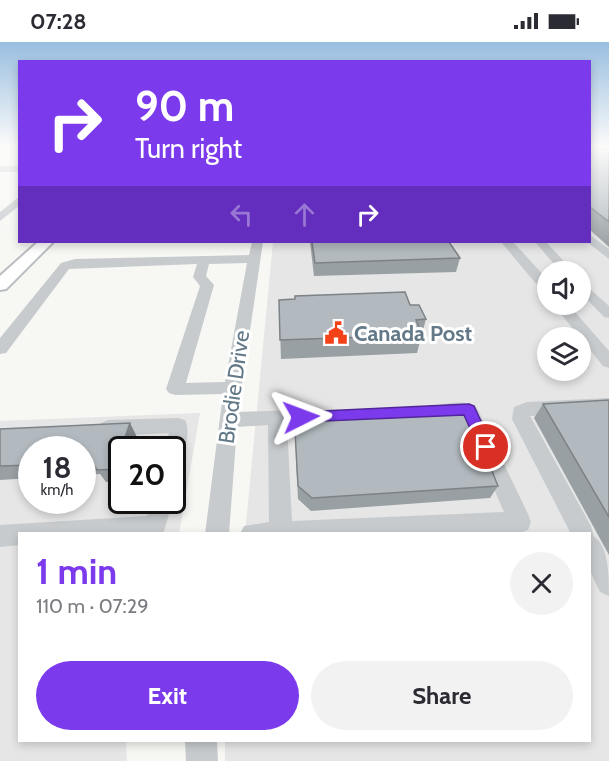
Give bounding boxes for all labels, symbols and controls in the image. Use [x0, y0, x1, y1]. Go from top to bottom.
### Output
text: 07:28 [30, 8, 87, 35]
text: 90 m [135, 80, 234, 132]
icon: right [36, 84, 114, 162]
text: Turn right [135, 132, 242, 165]
icon: left [225, 198, 258, 231]
icon: ahead [288, 198, 321, 231]
icon: right [351, 198, 384, 231]
map controls [537, 261, 591, 381]
button: sound [537, 261, 591, 315]
public building icon: Canada Post [323, 320, 349, 346]
place label: Canada Post [354, 320, 473, 347]
button: layers [537, 327, 591, 381]
street label: Brodie Drive [213, 329, 255, 445]
position arrow [269, 385, 333, 449]
pin [460, 421, 511, 472]
icon: arrive [469, 430, 502, 463]
speed limit sign: 20 [108, 436, 186, 514]
text: 18 [42, 449, 72, 486]
text: km/h [41, 481, 73, 499]
text: 1 min [36, 549, 117, 593]
button: close [510, 552, 573, 615]
text: 110 m · 07:29 [36, 594, 149, 618]
button: Exit [36, 661, 299, 730]
button: Share [311, 661, 573, 730]

